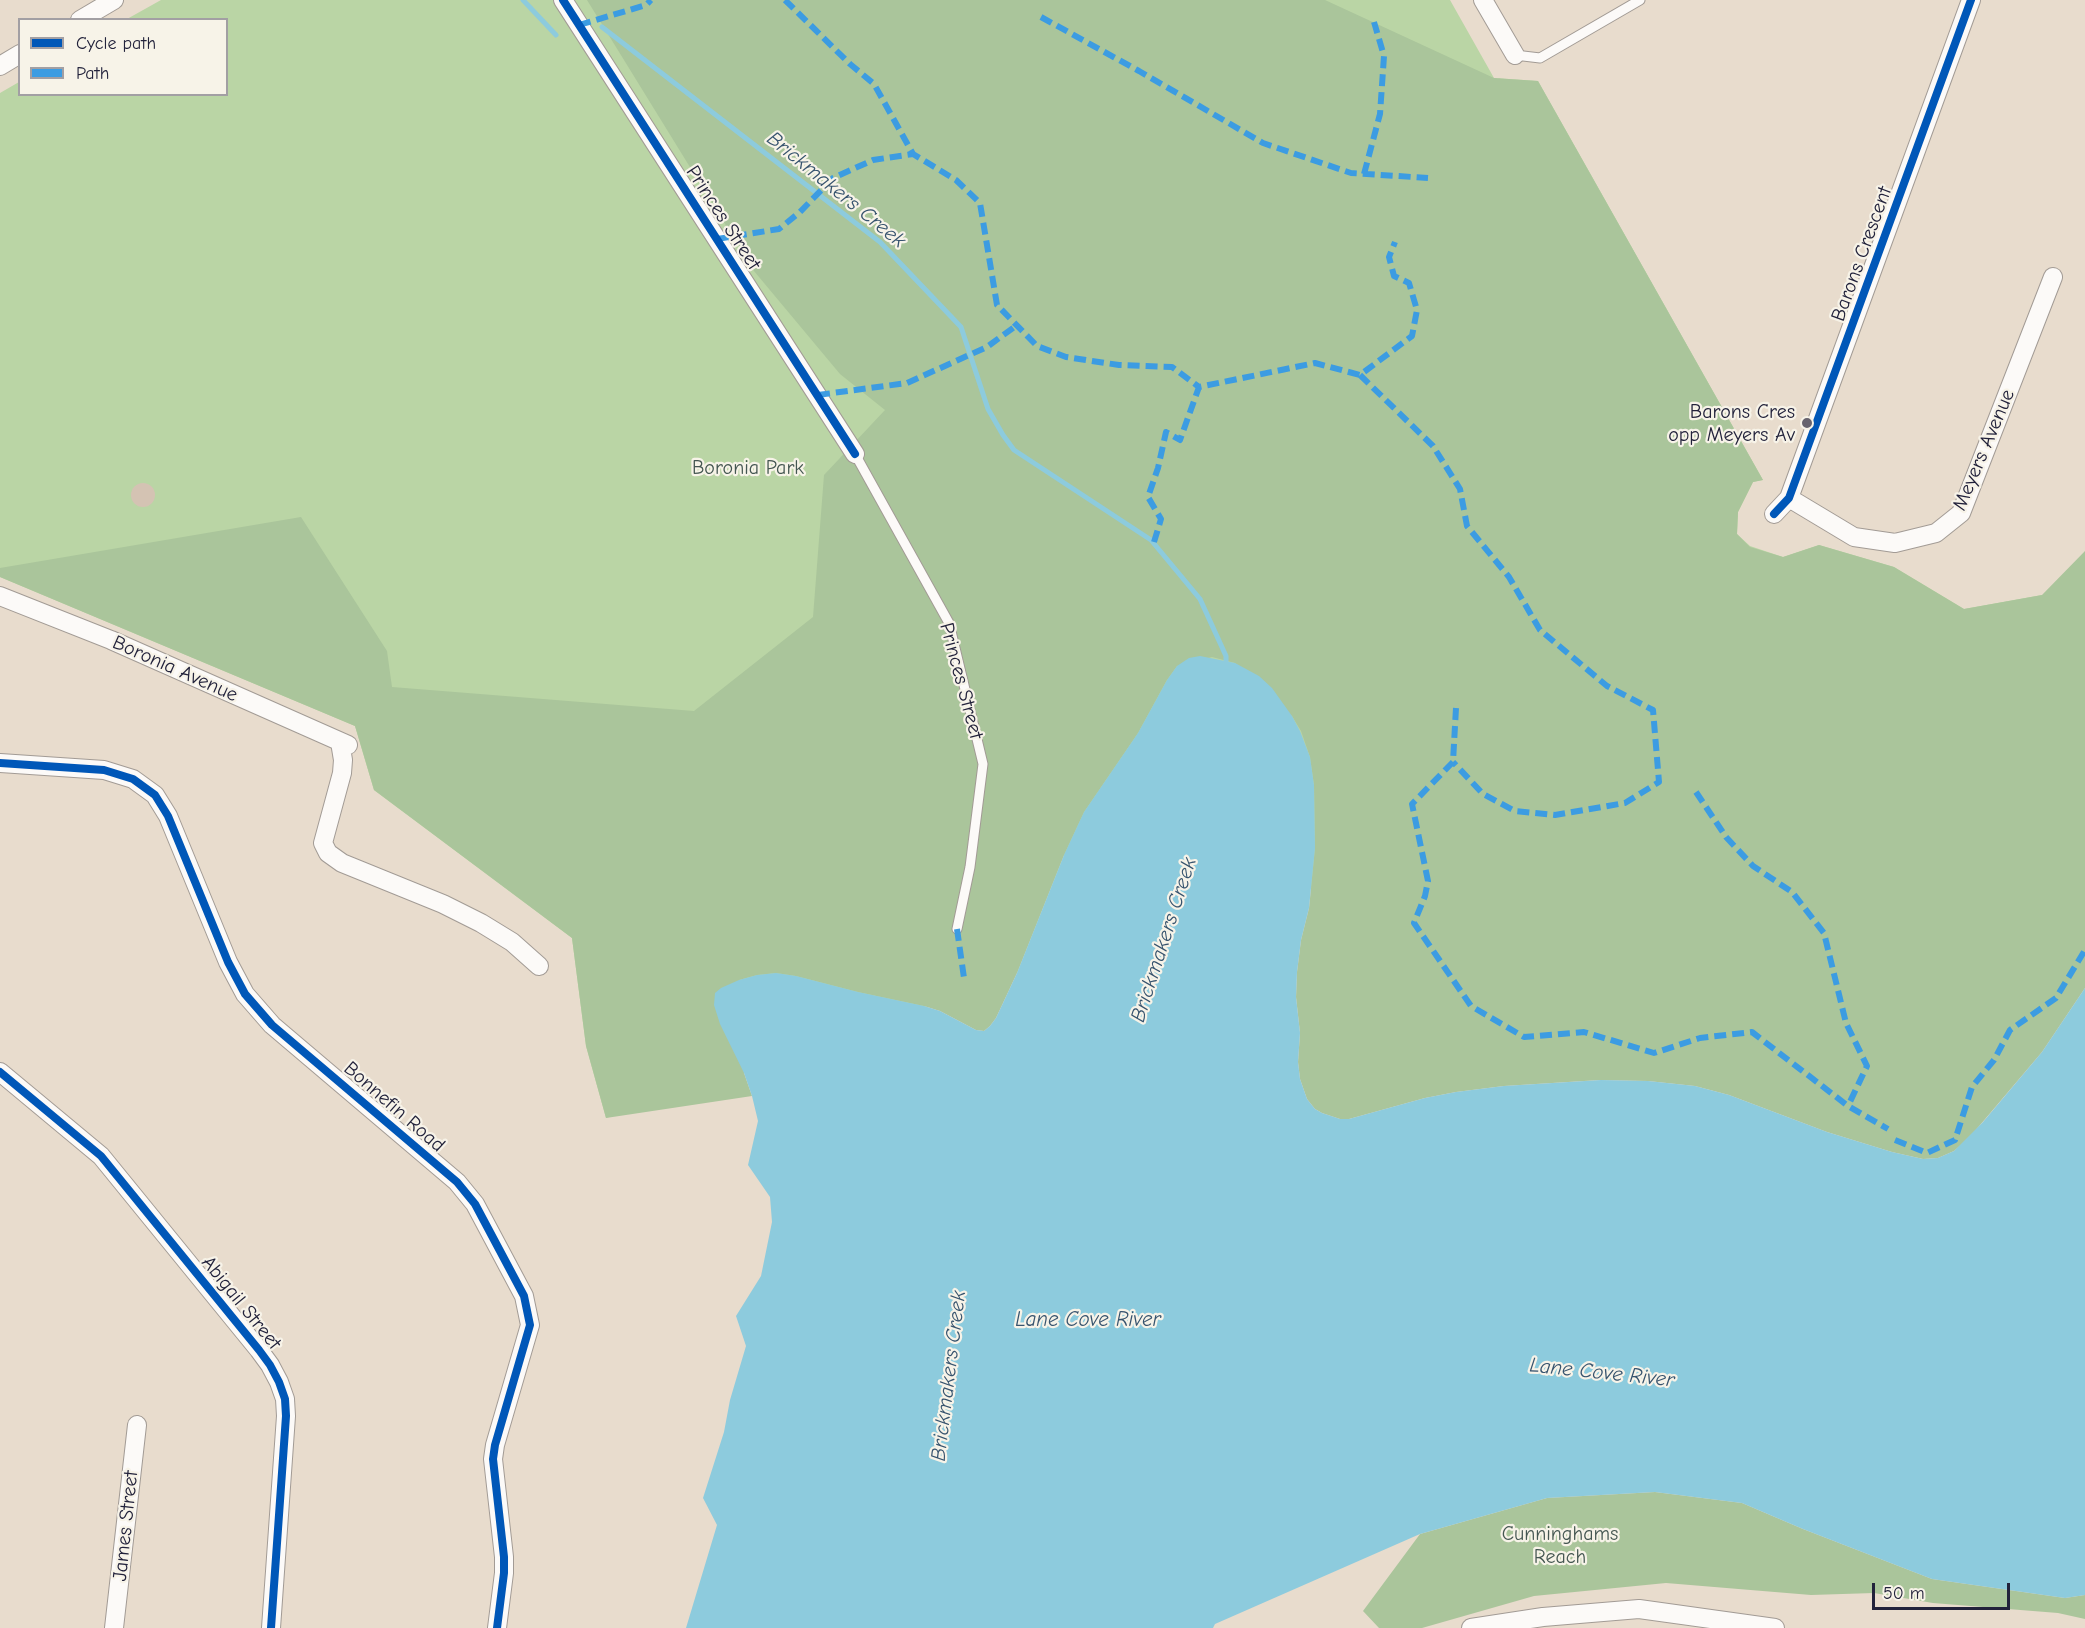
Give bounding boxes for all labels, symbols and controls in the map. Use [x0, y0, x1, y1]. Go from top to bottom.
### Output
legend [18, 18, 228, 96]
text: Cycle path [76, 33, 156, 54]
text: Path [76, 63, 109, 84]
water label: Brickmakers Creek [761, 126, 911, 254]
street label: Princes Street [680, 161, 766, 275]
street label: Barons Crescent [1827, 183, 1897, 325]
street label: Meyers Avenue [1948, 386, 2020, 514]
place label: Barons Cres opp Meyers Av [1668, 400, 1795, 447]
marker: Barons Cres opp Meyers Av [1800, 416, 1814, 430]
park label: Boronia Park [692, 456, 804, 480]
street label: Princes Street [934, 620, 988, 742]
street label: Boronia Avenue [109, 631, 241, 707]
water label: Brickmakers Creek [1126, 855, 1202, 1025]
street label: Bonnefin Road [339, 1057, 449, 1157]
street label: Abigail Street [196, 1251, 286, 1355]
water label: Brickmakers Creek [926, 1289, 972, 1463]
water label: Lane Cove River [1015, 1307, 1161, 1333]
water label: Lane Cove River [1528, 1353, 1676, 1393]
street label: James Street [108, 1470, 144, 1582]
park label: Cunninghams Reach [1502, 1522, 1618, 1569]
scale bar [1875, 1571, 2013, 1609]
text: 50 m [1883, 1583, 1925, 1604]

